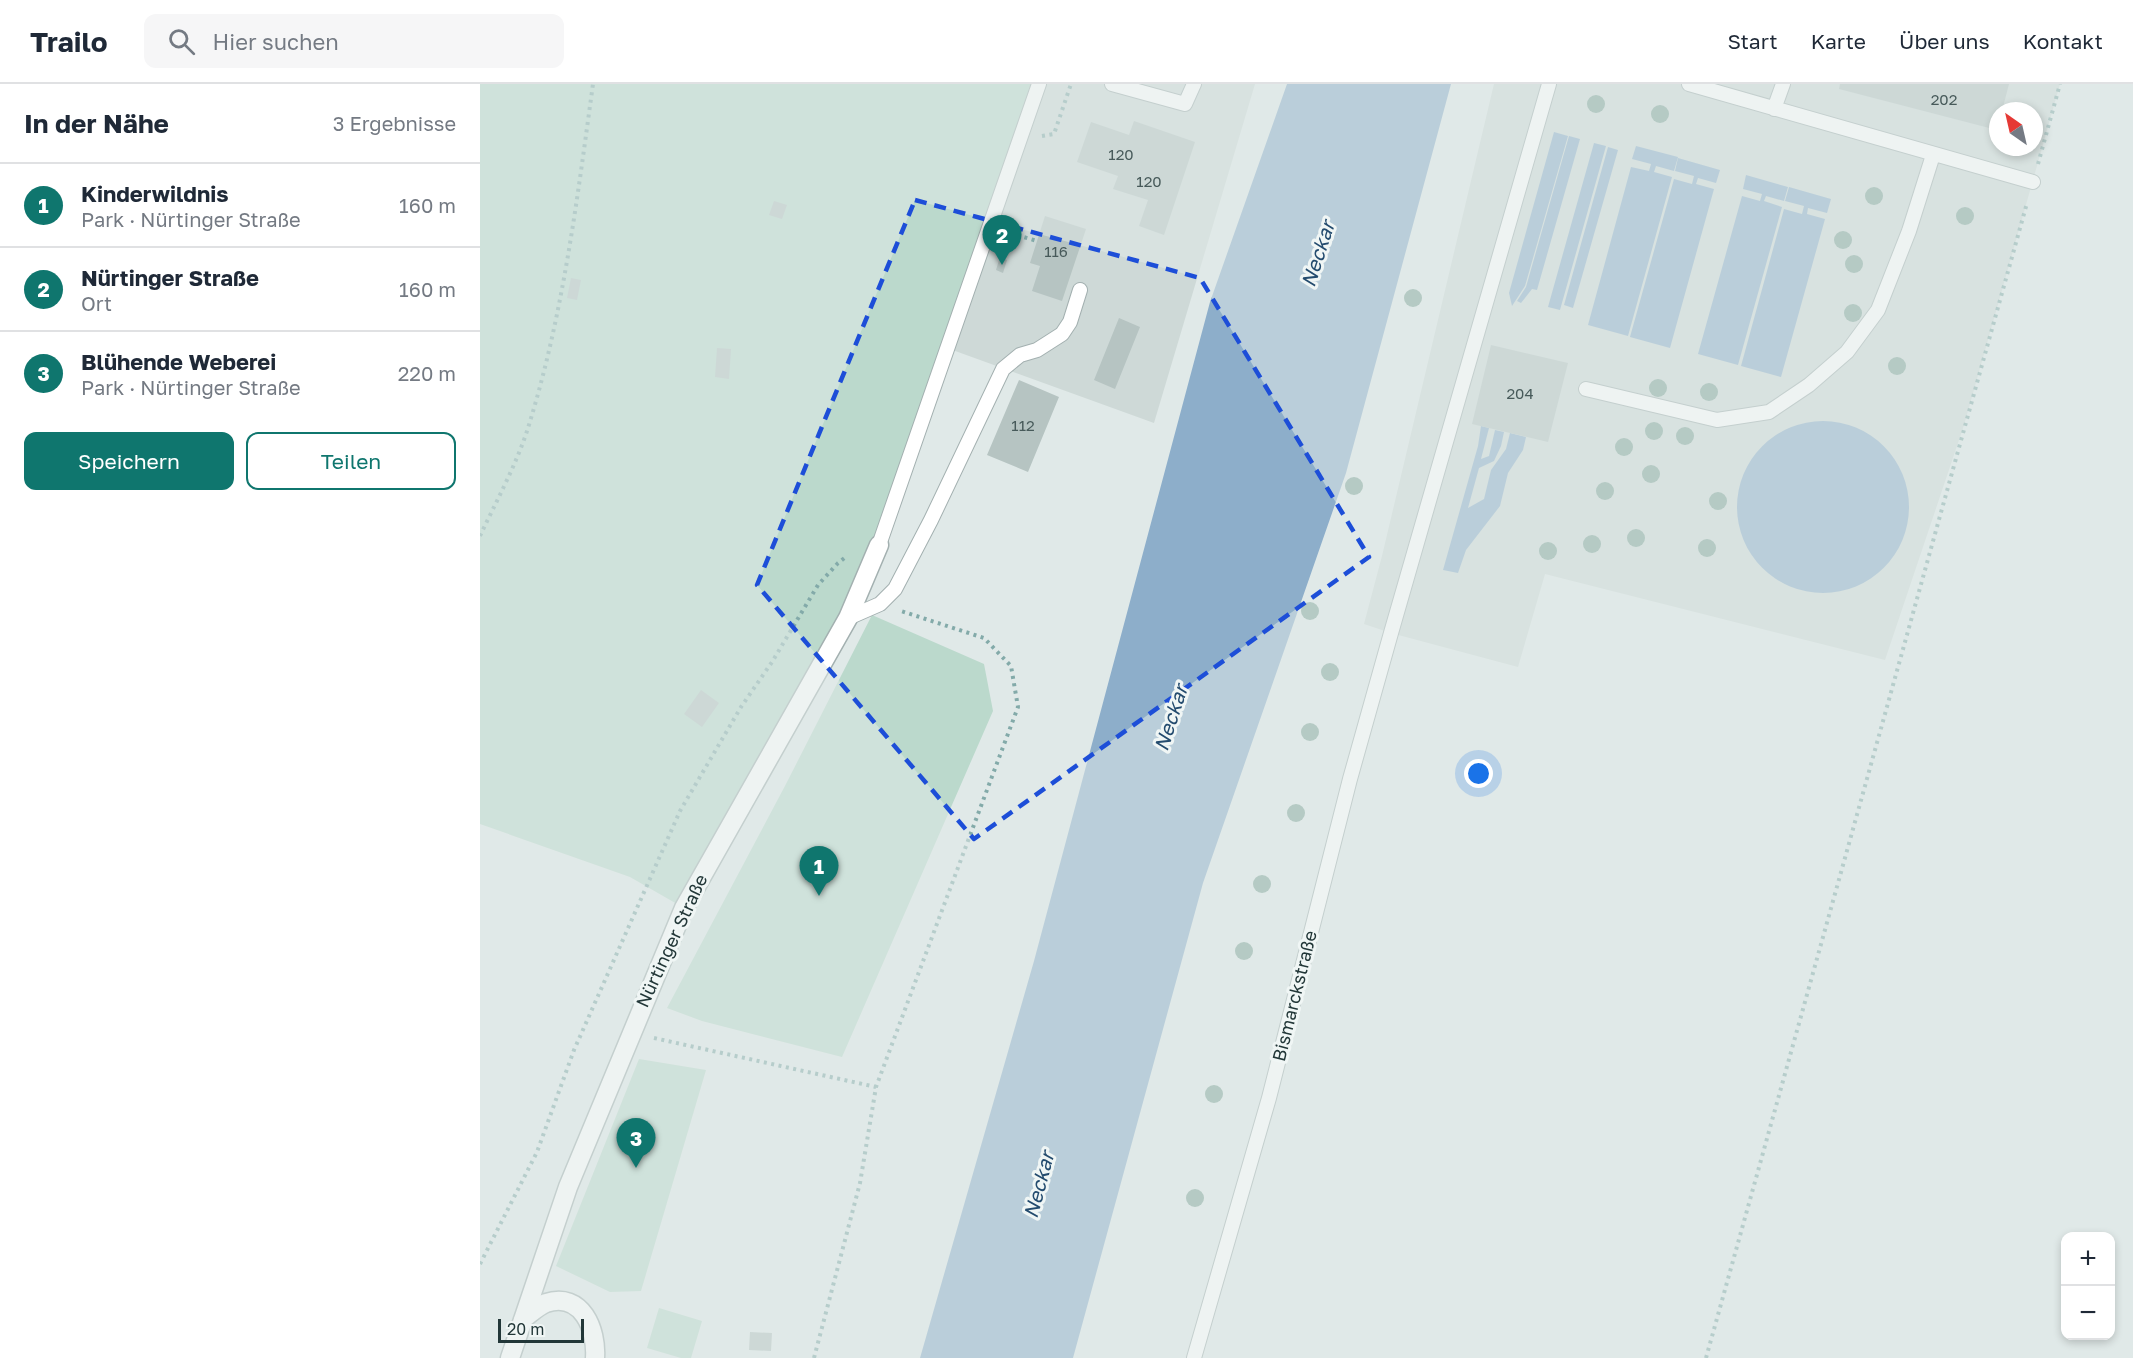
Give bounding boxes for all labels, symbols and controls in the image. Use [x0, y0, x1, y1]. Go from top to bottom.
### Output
search box [144, 14, 564, 68]
text: Trailo [30, 25, 108, 58]
icon: search [165, 25, 198, 58]
text: Hier suchen [213, 28, 339, 55]
text: Start [1727, 28, 1778, 54]
text: Karte [1811, 28, 1866, 54]
text: Über uns [1899, 28, 1990, 54]
text: Kontakt [2023, 28, 2103, 54]
house number: 202 [1931, 90, 1957, 108]
north arrow [1989, 102, 2043, 156]
text: In der Nähe [24, 108, 169, 139]
text: 3 Ergebnisse [333, 111, 456, 135]
house number: 120 [1108, 145, 1134, 163]
house number: 120 [1136, 172, 1162, 190]
text: Kinderwildnis [81, 180, 229, 207]
text: 1 [38, 193, 49, 217]
text: 160 m [399, 193, 456, 217]
text: Park · Nürtinger Straße [81, 207, 301, 231]
water label: Neckar [1295, 215, 1340, 290]
pin: 2 [982, 216, 1022, 265]
house number: 116 [1044, 242, 1068, 260]
text: Nürtinger Straße [81, 264, 259, 291]
text: 2 [37, 277, 50, 301]
text: 160 m [399, 277, 456, 301]
text: Ort [81, 291, 112, 315]
text: Blühende Weberei [81, 348, 276, 375]
text: 3 [37, 361, 50, 385]
text: 220 m [398, 361, 456, 385]
text: Park · Nürtinger Straße [81, 375, 301, 399]
house number: 204 [1506, 384, 1534, 402]
house number: 112 [1011, 416, 1035, 434]
button: Speichern [24, 432, 234, 490]
button: Teilen [246, 432, 456, 490]
water label: Neckar [1148, 679, 1193, 754]
your location [1464, 759, 1493, 788]
pin: 1 [800, 846, 838, 896]
street label: Nürtinger Straße [631, 871, 712, 1011]
street label: Bismarckstraße [1267, 928, 1321, 1063]
pin: 3 [616, 1118, 656, 1168]
water label: Neckar [1018, 1146, 1059, 1221]
map controls [2061, 1232, 2115, 1340]
button: + [2061, 1232, 2115, 1286]
button: − [2061, 1286, 2115, 1340]
scale bar [498, 1316, 584, 1344]
text: 20 m [507, 1319, 544, 1339]

